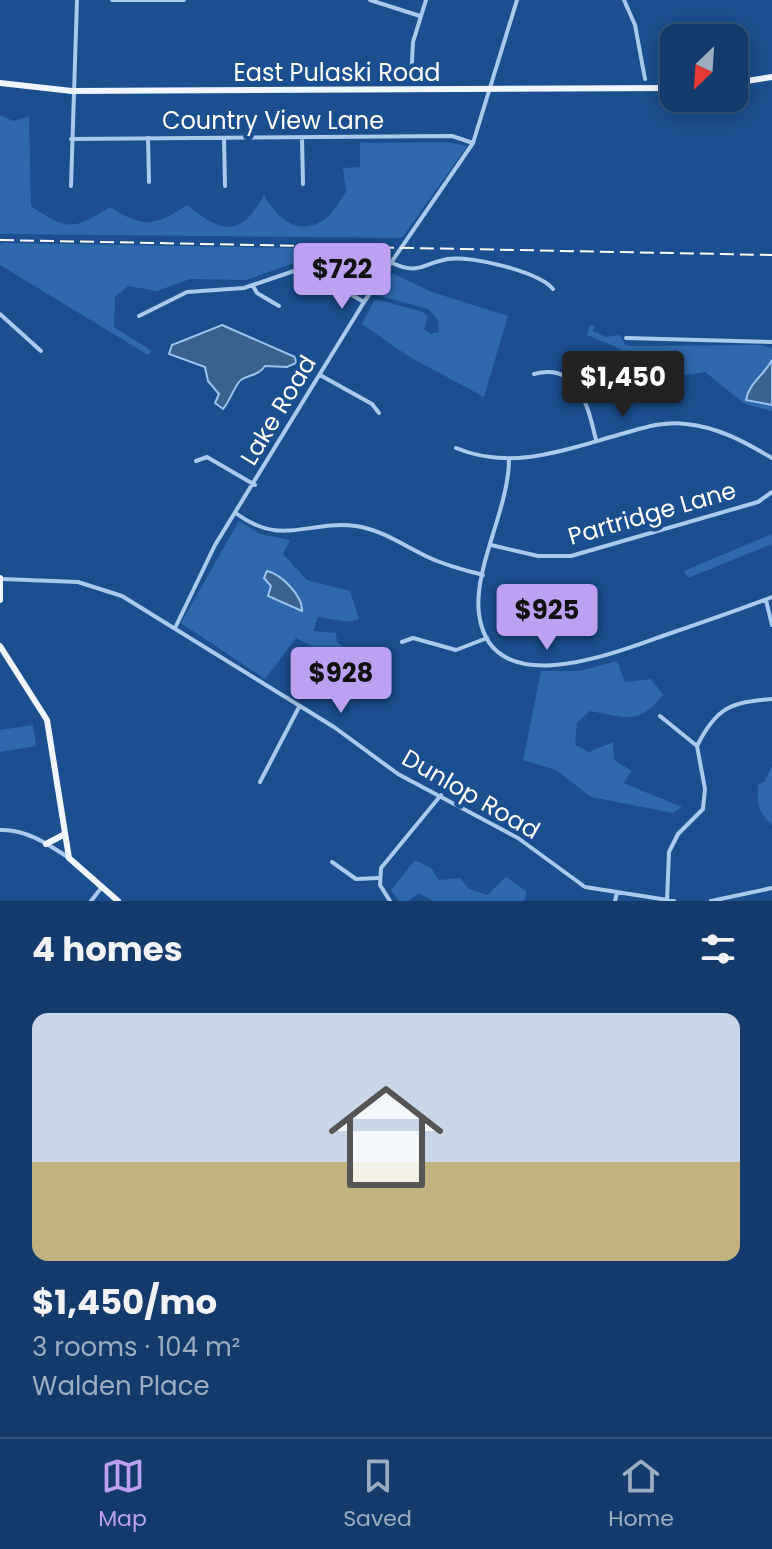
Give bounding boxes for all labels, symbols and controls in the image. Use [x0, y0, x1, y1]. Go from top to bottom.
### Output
north arrow [660, 24, 748, 112]
map controls [660, 24, 748, 112]
street label: East Pulaski Road [233, 56, 441, 89]
street label: Country View Lane [162, 104, 384, 137]
pin: $722 [295, 243, 389, 311]
text: $722 [312, 251, 372, 287]
street label: Lake Road [232, 349, 324, 471]
pin: $1,450 [558, 351, 688, 419]
text: $1,450 [580, 359, 666, 395]
street label: Partridge Lane [564, 473, 740, 553]
pin: $925 [500, 584, 594, 652]
text: $925 [515, 592, 579, 628]
pin: $928 [294, 647, 388, 715]
text: $928 [309, 655, 373, 691]
street label: Dunlop Road [396, 741, 546, 847]
text: 4 homes [32, 925, 183, 973]
icon: filters [696, 927, 740, 971]
icon: home [314, 1065, 458, 1209]
text: $1,450/mo [32, 1278, 217, 1326]
text: 3 rooms · 104 m² [32, 1329, 240, 1365]
text: Walden Place [32, 1368, 210, 1404]
tab: Map [98, 1454, 147, 1535]
tab: Saved [343, 1454, 412, 1535]
tab: Home [608, 1454, 674, 1535]

